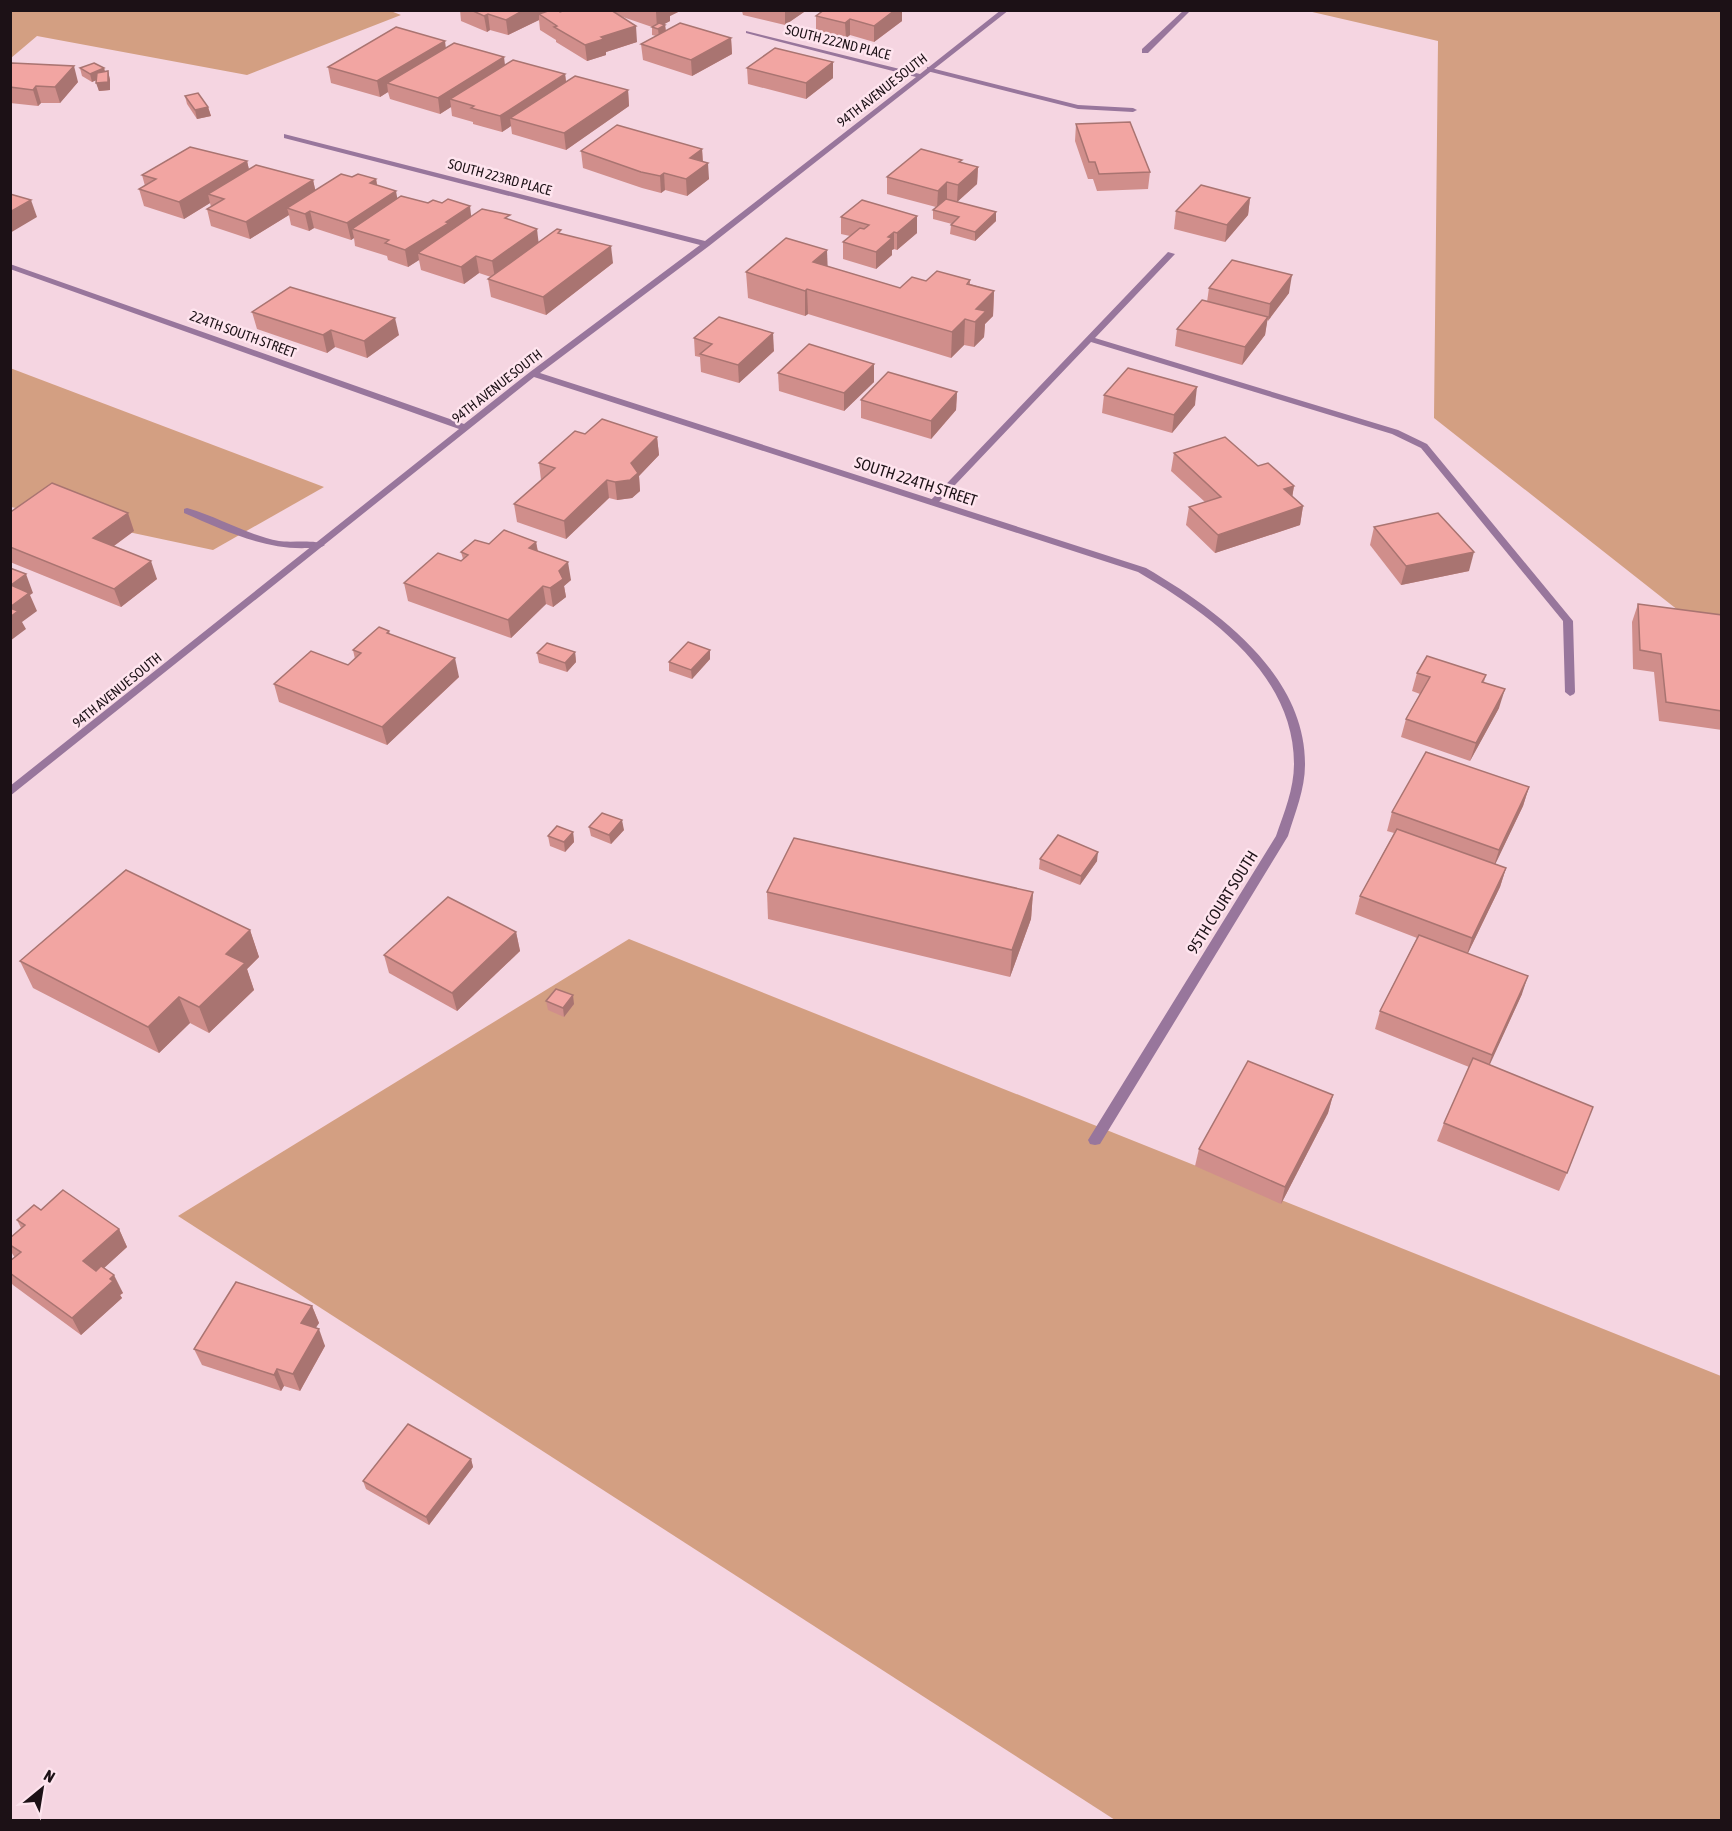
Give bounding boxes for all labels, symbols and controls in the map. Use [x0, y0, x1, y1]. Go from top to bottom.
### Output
street label: SOUTH 222ND PLACE [784, 21, 892, 63]
street label: 94TH AVENUE SOUTH [834, 50, 930, 130]
street label: SOUTH 223RD PLACE [447, 156, 553, 199]
street label: 224TH SOUTH STREET [188, 307, 298, 361]
street label: 94TH AVENUE SOUTH [449, 346, 545, 426]
street label: SOUTH 224TH STREET [853, 453, 979, 509]
street label: 94TH AVENUE SOUTH [69, 649, 165, 731]
street label: 95TH COURT SOUTH [1183, 847, 1261, 957]
north arrow [12, 1759, 72, 1819]
text: N [41, 1766, 58, 1786]

